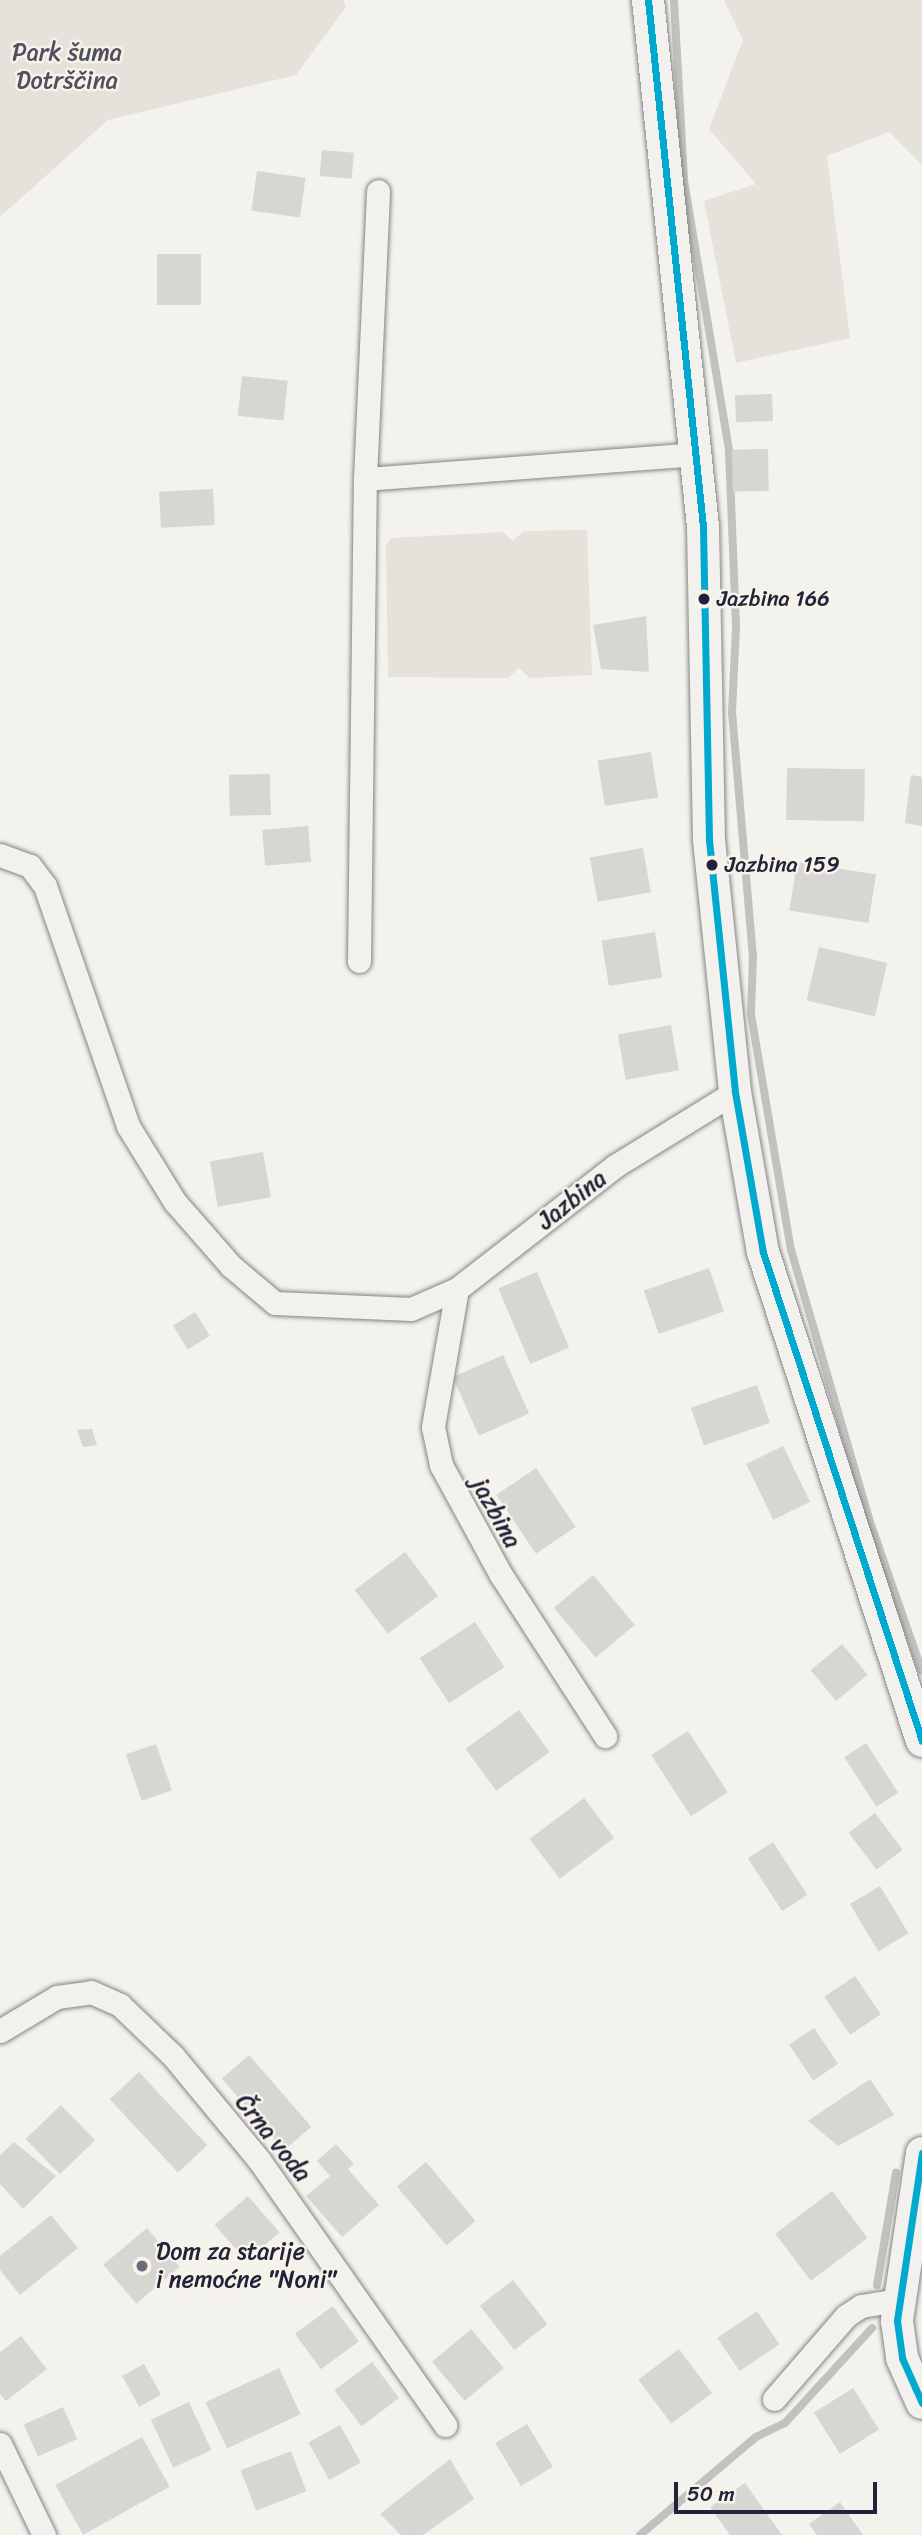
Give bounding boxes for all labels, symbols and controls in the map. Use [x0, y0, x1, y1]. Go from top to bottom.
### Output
park label: Park šuma Dotrščina [12, 39, 122, 95]
place label: Jazbina 166 [717, 586, 830, 612]
marker: Jazbina 166 [697, 592, 711, 606]
place label: Jazbina 159 [725, 852, 840, 878]
marker: Jazbina 159 [705, 858, 719, 872]
street label: Jazbina [532, 1164, 612, 1236]
street label: jazbina [465, 1473, 527, 1553]
street label: Črna voda [229, 2088, 317, 2188]
place label: Dom za starije i nemoćne "Noni" [156, 2238, 336, 2294]
marker: Dom za starije i nemoćne "Noni" [134, 2258, 150, 2274]
scale bar [677, 2468, 880, 2512]
text: 50 m [687, 2475, 735, 2513]

